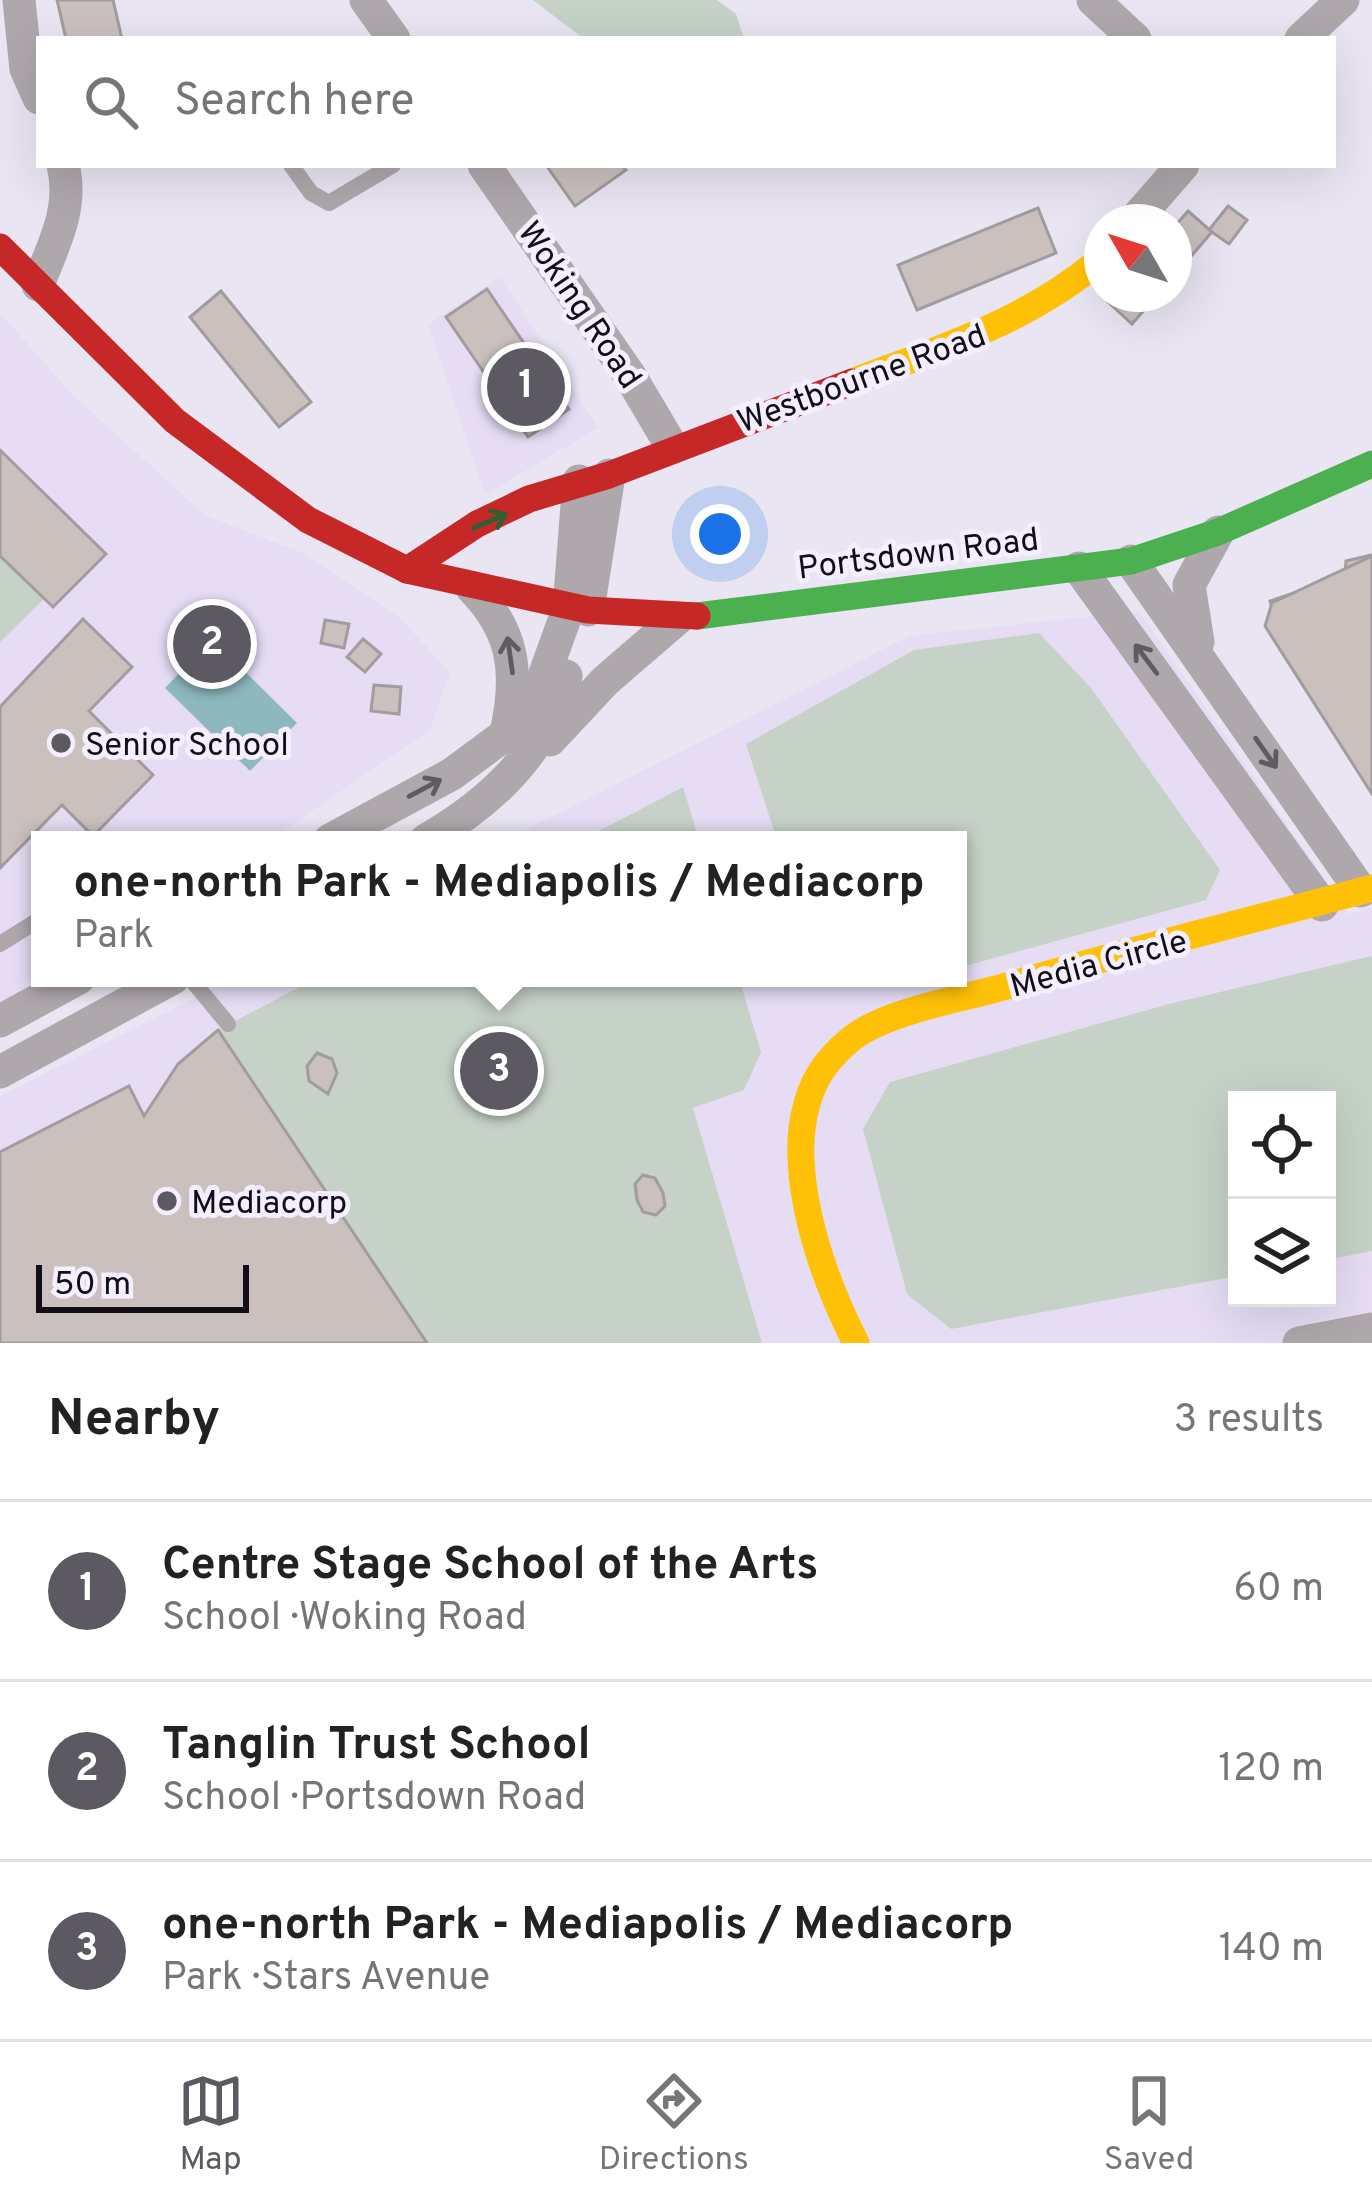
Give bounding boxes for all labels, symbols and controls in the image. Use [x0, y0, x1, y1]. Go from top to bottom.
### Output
search box [36, 36, 1336, 168]
icon: search [78, 69, 144, 135]
text: Search here [174, 74, 414, 131]
north arrow [1084, 204, 1192, 312]
street label: Woking Road [506, 214, 649, 398]
street label: Westbourne Road [732, 316, 992, 445]
pin: 1 [487, 342, 565, 432]
your location [690, 504, 750, 564]
one-way arrow [471, 509, 508, 530]
street label: Portsdown Road [795, 520, 1042, 592]
pin: 2 [173, 599, 251, 689]
one-way arrow [498, 637, 521, 676]
one-way arrow [1134, 643, 1160, 676]
place label: Senior School [85, 726, 289, 768]
marker: Senior School [48, 730, 74, 756]
one-way arrow [1252, 736, 1278, 769]
one-way arrow [406, 776, 441, 799]
popup [31, 831, 967, 987]
text: one-north Park - Mediapolis / Mediacorp [73, 856, 925, 913]
text: Park [73, 913, 154, 962]
street label: Media Circle [1006, 922, 1192, 1010]
pin: 3 [460, 1026, 538, 1116]
map controls [1228, 1091, 1336, 1307]
button: locate [1228, 1091, 1336, 1199]
place label: Mediacorp [191, 1184, 347, 1226]
marker: Mediacorp [154, 1188, 180, 1214]
button: layers [1228, 1199, 1336, 1307]
scale bar [36, 1259, 249, 1312]
text: 50 m [54, 1265, 131, 1307]
text: Nearby [48, 1389, 220, 1454]
text: 3 results [1174, 1397, 1324, 1446]
text: Centre Stage School of the Arts [162, 1538, 818, 1595]
text: 1 [79, 1566, 95, 1615]
text: 60 m [1233, 1566, 1324, 1615]
text: School · Woking Road [162, 1595, 527, 1644]
text: Tanglin Trust School [162, 1718, 591, 1775]
text: 2 [75, 1746, 99, 1795]
text: 120 m [1218, 1746, 1324, 1795]
text: School · Portsdown Road [162, 1775, 586, 1824]
text: one-north Park - Mediapolis / Mediacorp [162, 1898, 1013, 1955]
text: 3 [75, 1926, 99, 1975]
text: 140 m [1219, 1926, 1324, 1975]
text: Park · Stars Avenue [162, 1955, 490, 2004]
tab: Map [178, 2068, 244, 2182]
tab: Directions [599, 2068, 749, 2182]
tab: Saved [1104, 2068, 1194, 2182]

